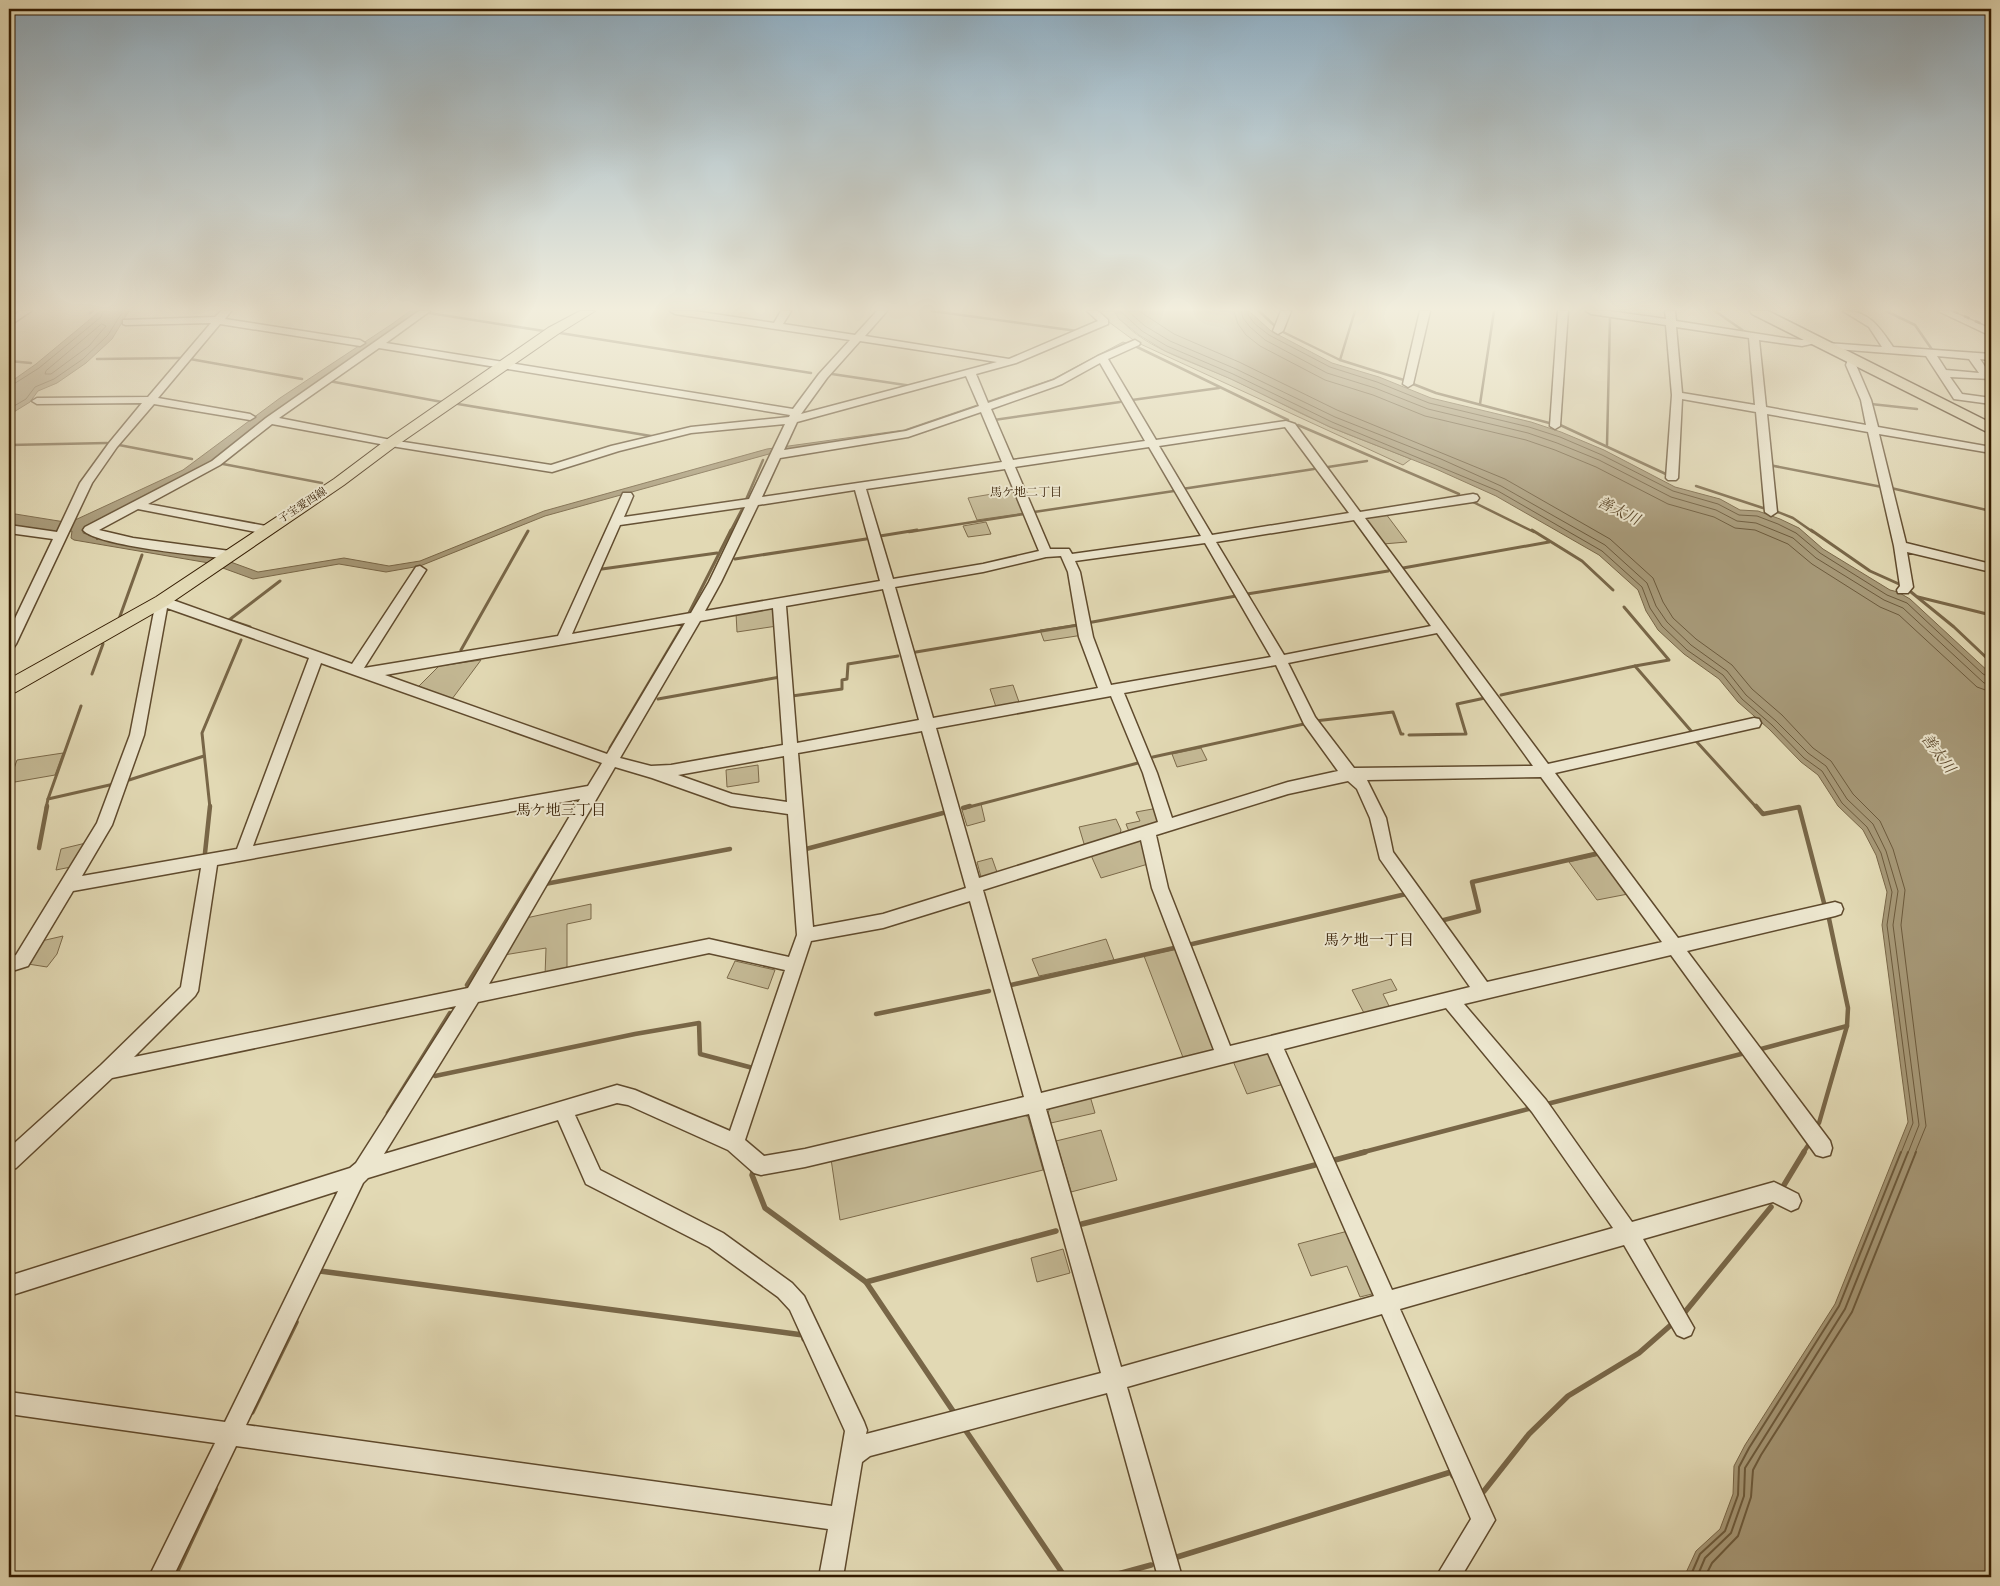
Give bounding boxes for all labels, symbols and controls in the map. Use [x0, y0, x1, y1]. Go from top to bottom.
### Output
street label: 子宝愛西線 [276, 485, 330, 527]
district label: 馬ケ地二丁目 [990, 485, 1062, 501]
water label: 善太川 [1593, 493, 1645, 532]
water label: 善太川 [1915, 730, 1960, 780]
district label: 馬ケ地三丁目 [516, 801, 606, 822]
district label: 馬ケ地一丁目 [1324, 931, 1414, 952]

